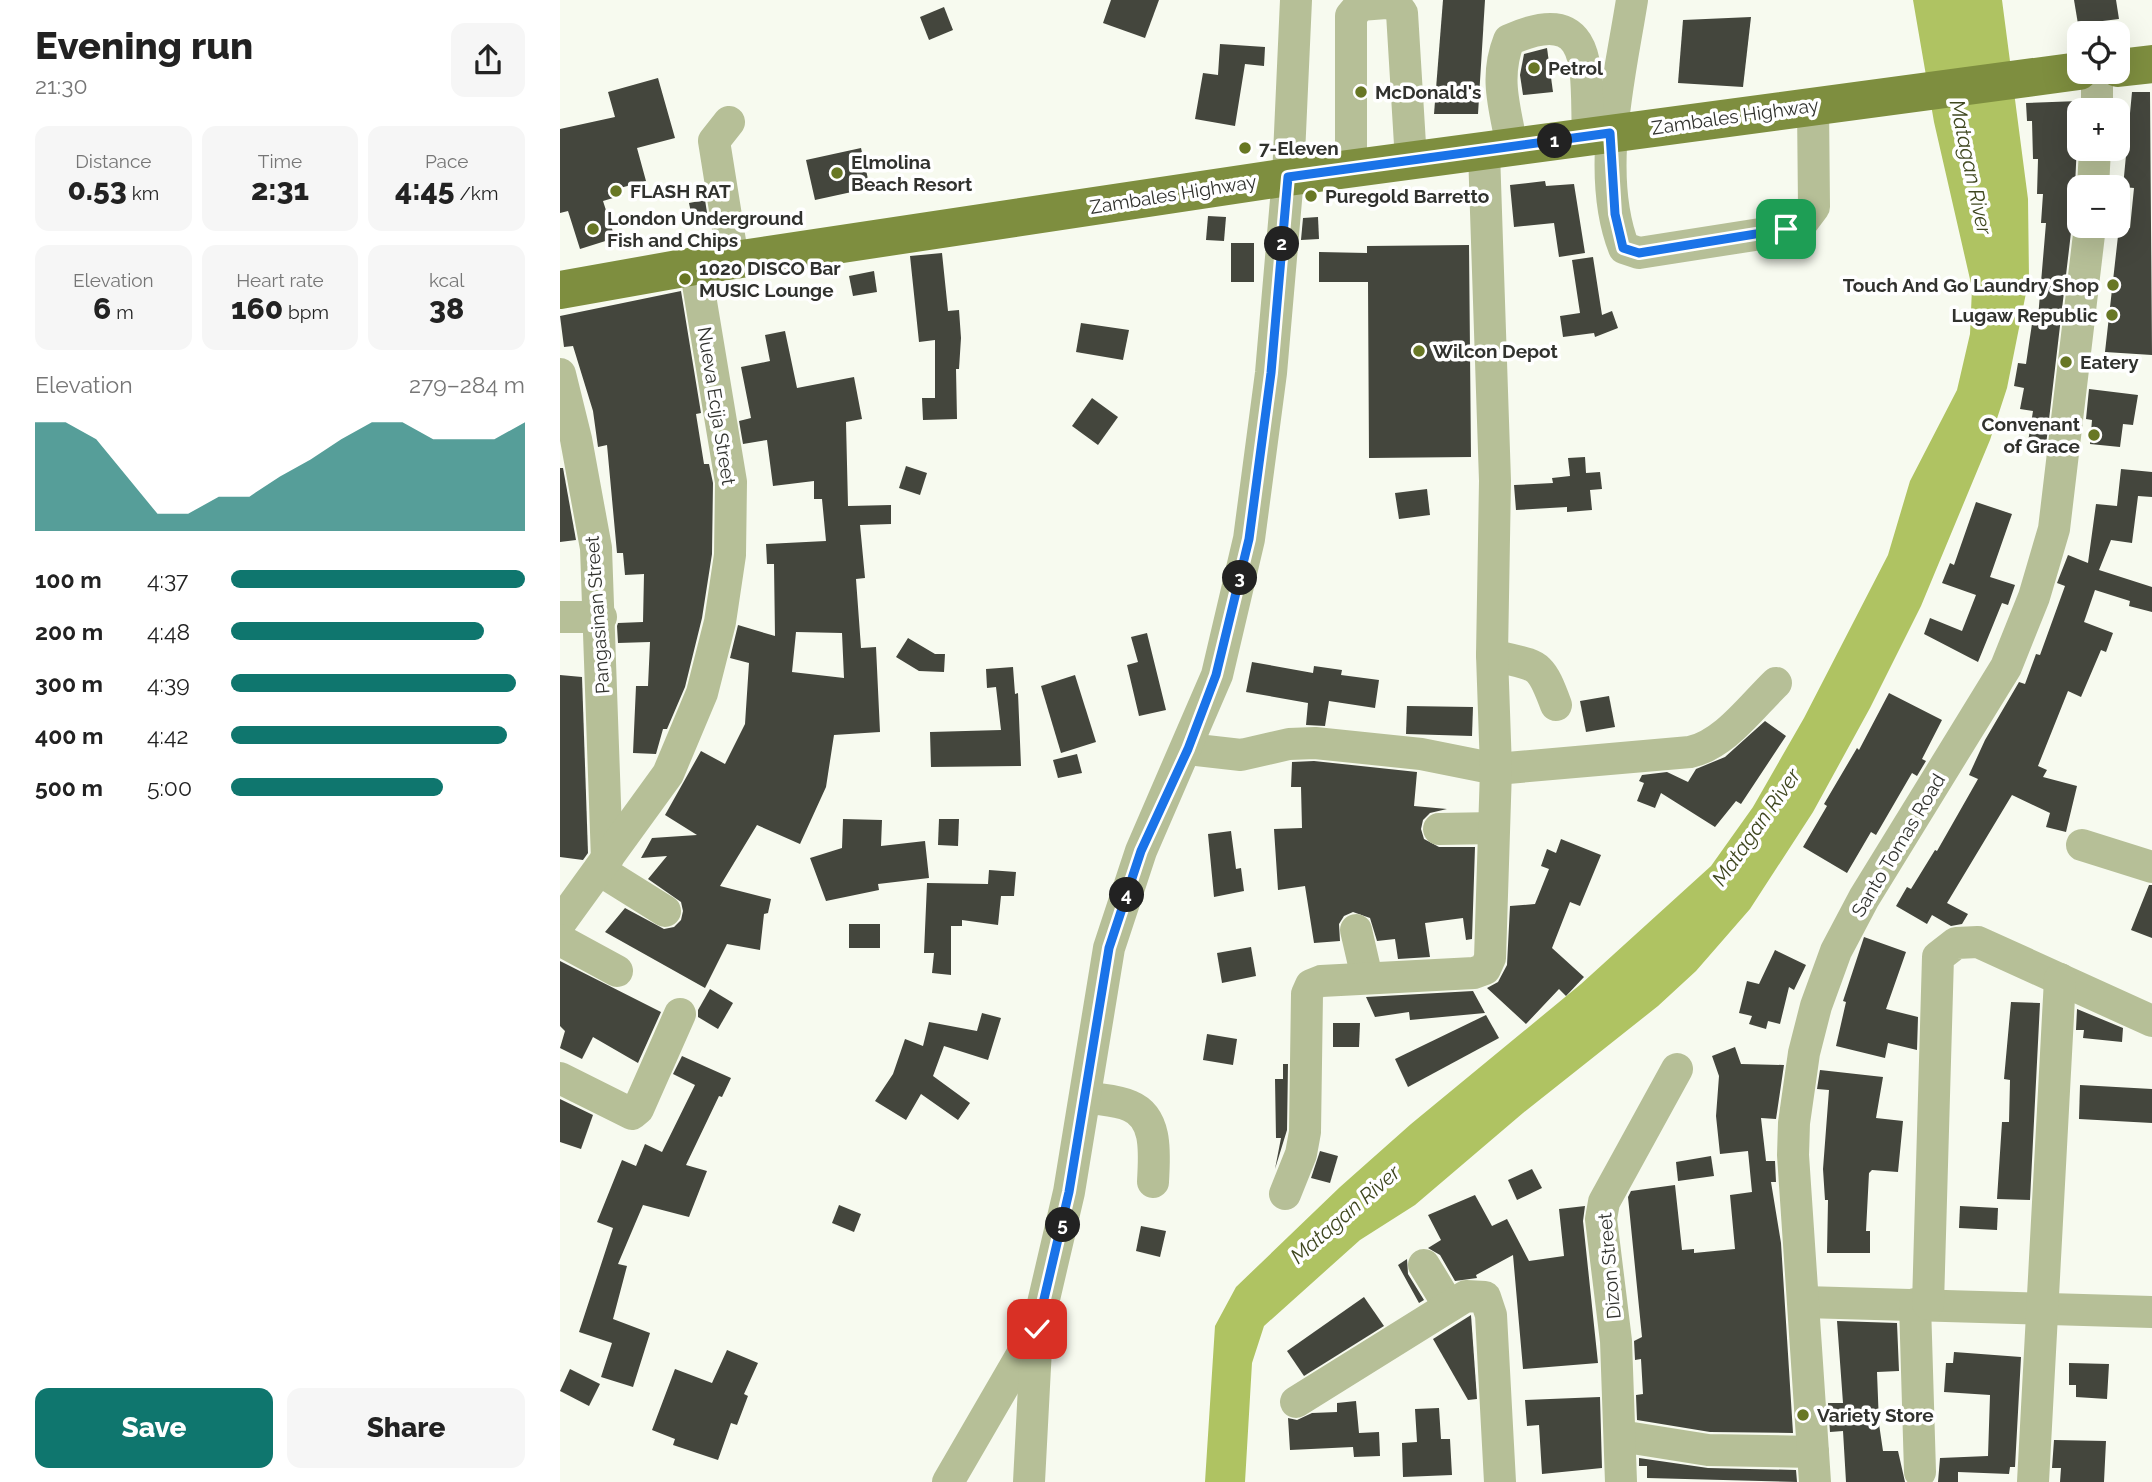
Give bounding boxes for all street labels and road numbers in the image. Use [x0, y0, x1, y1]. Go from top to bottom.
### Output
street label: Zambales Highway [1650, 93, 1820, 139]
street label: Zambales Highway [1088, 170, 1258, 218]
street label: Nueva Ecija Street [694, 325, 740, 487]
street label: Pangasinan Street [580, 535, 614, 695]
street label: Santo Tomas Road [1847, 770, 1949, 920]
street label: Dizon Street [1593, 1211, 1625, 1320]

